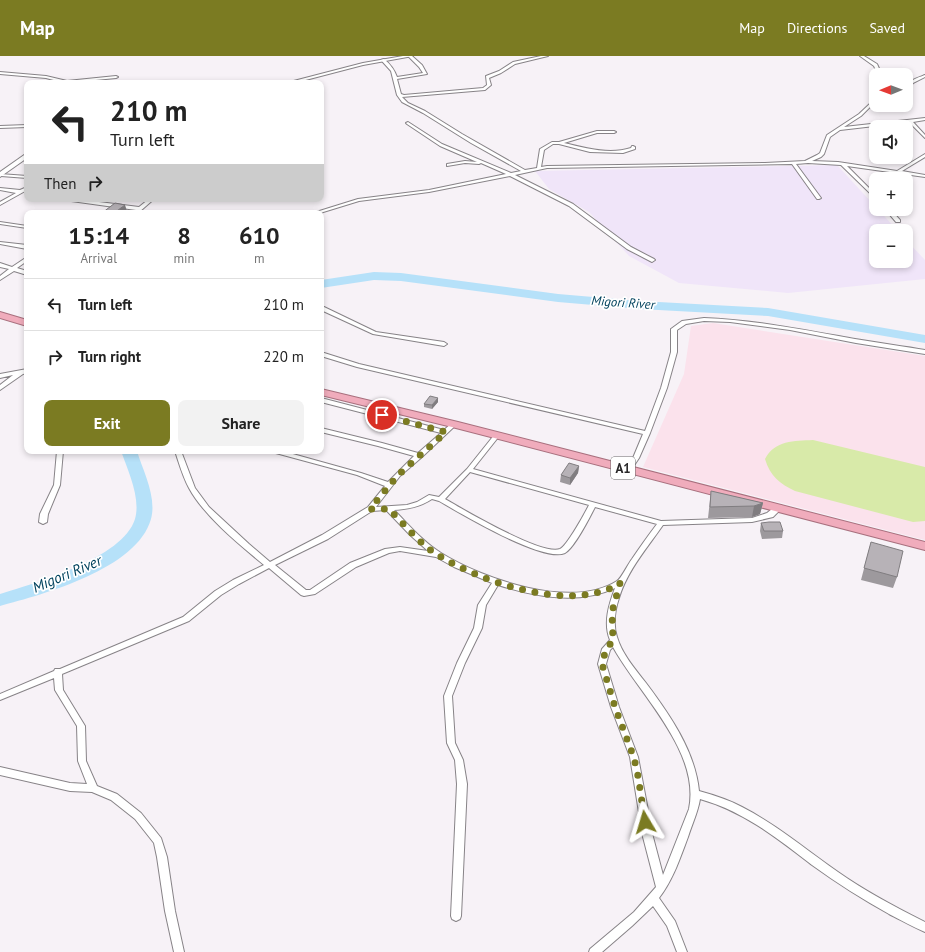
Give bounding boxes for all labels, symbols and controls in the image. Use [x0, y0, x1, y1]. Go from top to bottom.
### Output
text: Map [20, 16, 55, 40]
text: Map [739, 19, 765, 37]
text: Directions [787, 19, 847, 37]
text: Saved [869, 19, 905, 37]
north arrow [869, 68, 913, 112]
map controls [869, 68, 913, 268]
text: 210 m [110, 92, 187, 129]
icon: left [44, 96, 96, 148]
button: sound [869, 120, 913, 164]
text: Turn left [110, 128, 175, 151]
icon: right [84, 172, 106, 194]
button: + [869, 172, 913, 216]
text: Then [44, 174, 76, 193]
text: 15:14 [68, 220, 129, 251]
text: 8 [177, 220, 191, 251]
text: 610 [239, 220, 280, 251]
button: − [869, 224, 913, 268]
text: Arrival [81, 250, 117, 267]
text: min [173, 250, 195, 267]
text: m [254, 250, 265, 267]
water label: Migori River [591, 292, 656, 313]
icon: left [44, 294, 66, 316]
text: Turn left [78, 295, 132, 314]
text: 210 m [263, 295, 304, 314]
icon: right [44, 346, 66, 368]
text: Turn right [78, 347, 141, 366]
text: 220 m [263, 347, 304, 366]
pin [365, 398, 399, 432]
button: Exit [44, 400, 170, 446]
button: Share [178, 400, 304, 446]
icon: arrive [371, 404, 393, 426]
road number: A1 [611, 457, 635, 479]
water label: Migori River [29, 550, 105, 597]
position arrow [624, 801, 666, 843]

